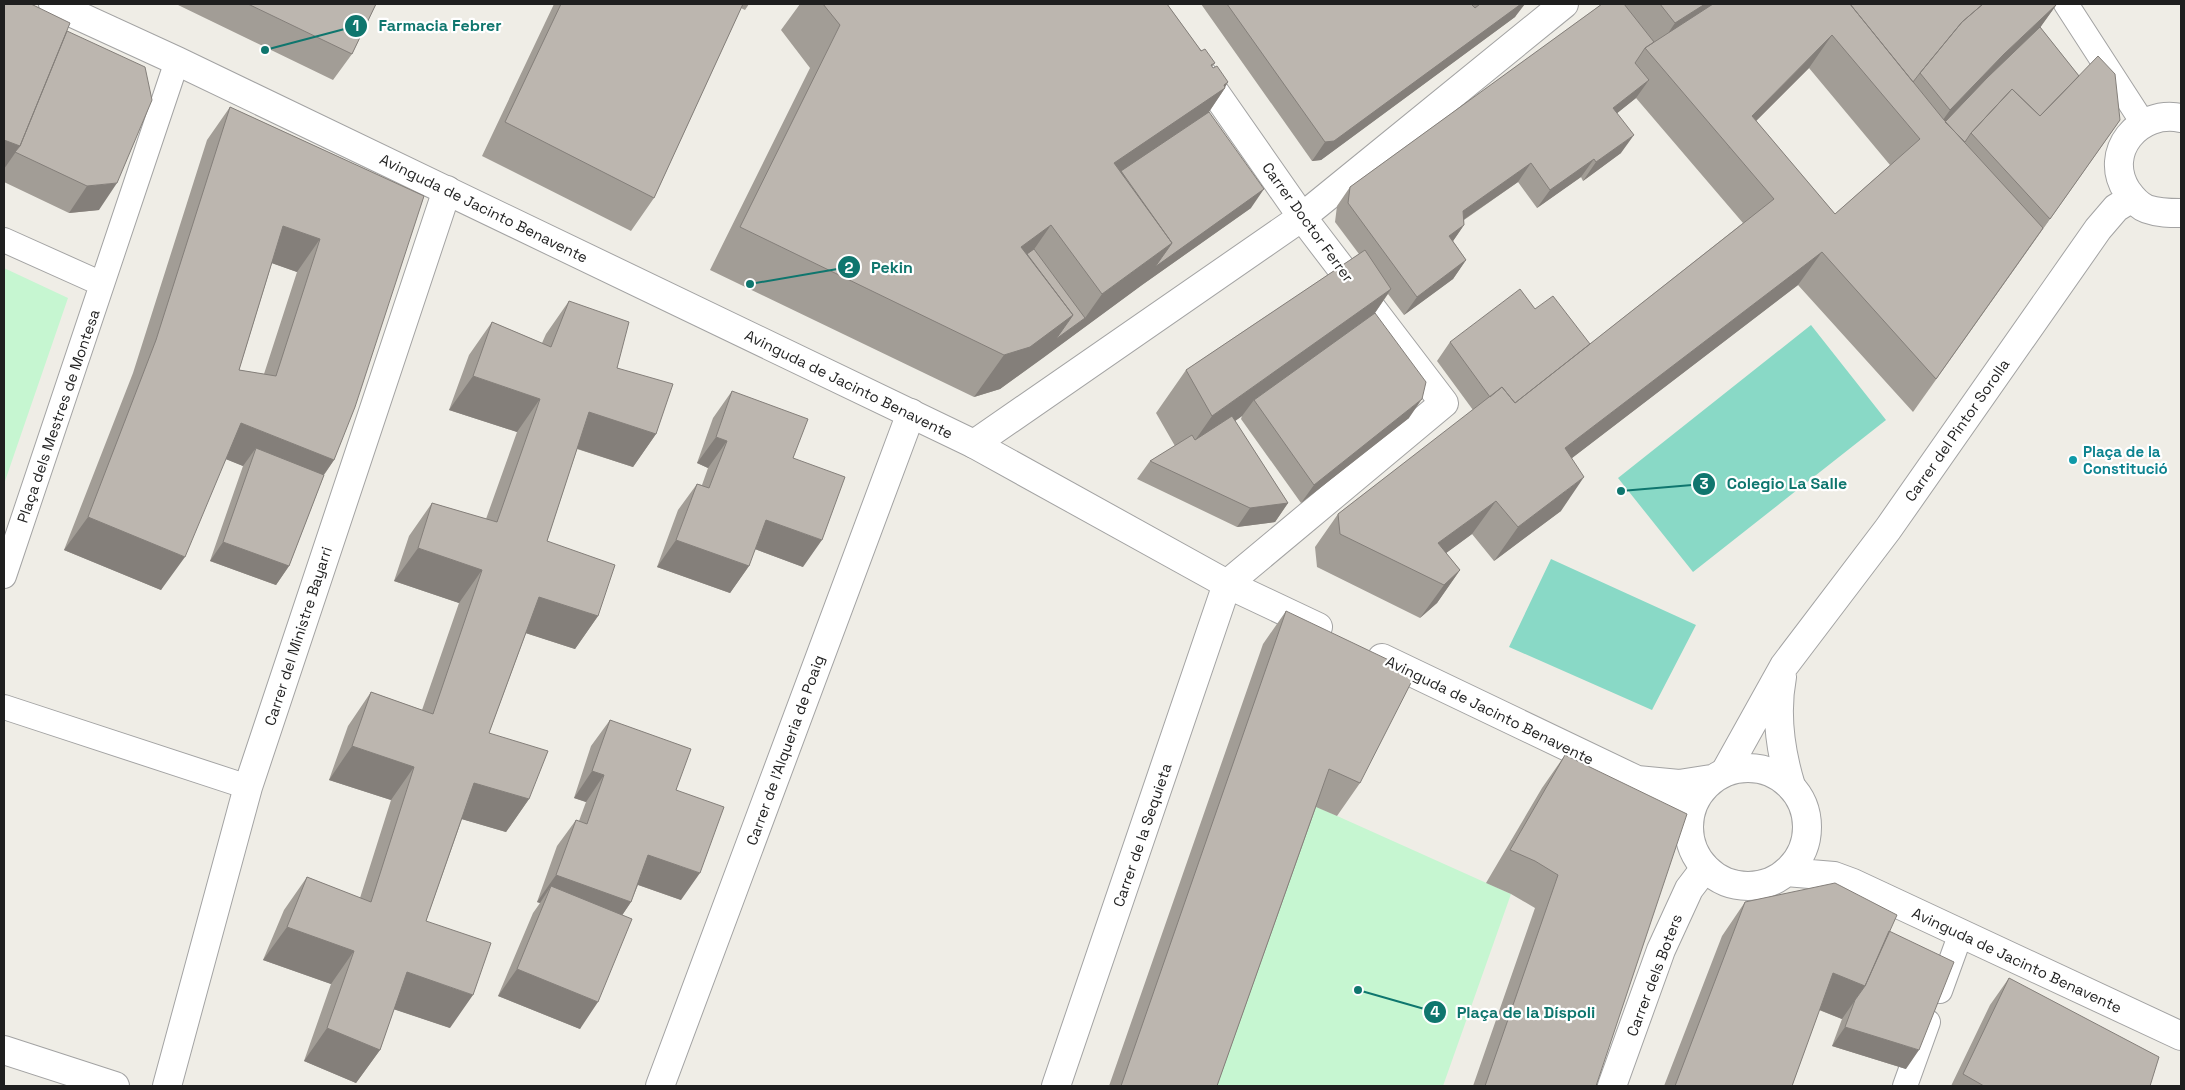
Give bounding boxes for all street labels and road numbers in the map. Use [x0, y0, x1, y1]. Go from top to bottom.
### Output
street label: Avinguda de Jacinto Benavente [377, 149, 591, 267]
street label: Carrer Doctor Ferrer [1258, 158, 1358, 286]
street label: Plaça dels Mestres de Montesa [12, 306, 104, 525]
street label: Avinguda de Jacinto Benavente [742, 325, 956, 443]
street label: Carrer del Pintor Sorolla [1900, 355, 2014, 505]
street label: Carrer del Ministre Bayarri [260, 544, 336, 728]
street label: Avinguda de Jacinto Benavente [1383, 651, 1597, 769]
street label: Carrer de l'Alqueria de Poaig [742, 652, 828, 848]
street label: Carrer de la Sequieta [1108, 760, 1176, 909]
street label: Avinguda de Jacinto Benavente [1909, 903, 2125, 1017]
street label: Carrer dels Boters [1622, 911, 1686, 1039]

